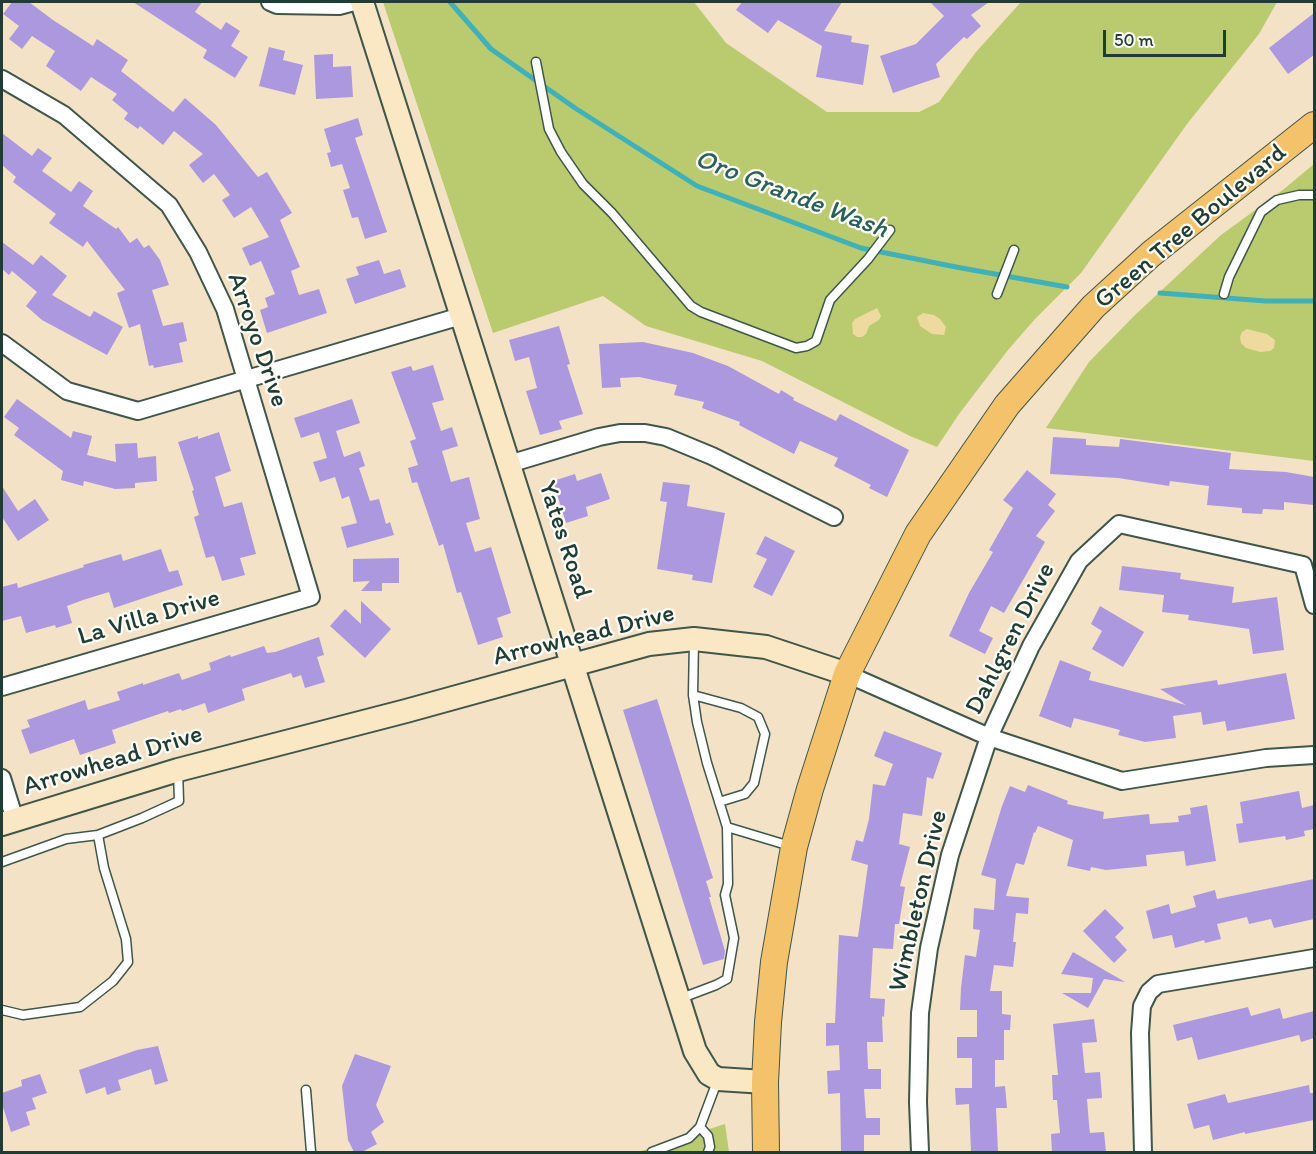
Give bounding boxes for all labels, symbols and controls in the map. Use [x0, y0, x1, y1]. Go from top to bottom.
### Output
scale bar [1106, 18, 1229, 56]
text: 50 m [1114, 29, 1154, 51]
street label: Green Tree Boulevard [1089, 138, 1293, 316]
water label: Oro Grande Wash [690, 143, 892, 247]
street label: Arroyo Drive [219, 269, 295, 411]
street label: Yates Road [530, 477, 598, 603]
street label: Dahlgren Drive [959, 558, 1063, 720]
street label: La Villa Drive [74, 583, 224, 653]
street label: Arrowhead Drive [490, 598, 678, 674]
street label: Arrowhead Drive [20, 719, 206, 803]
street label: Wimbleton Drive [883, 807, 955, 995]

